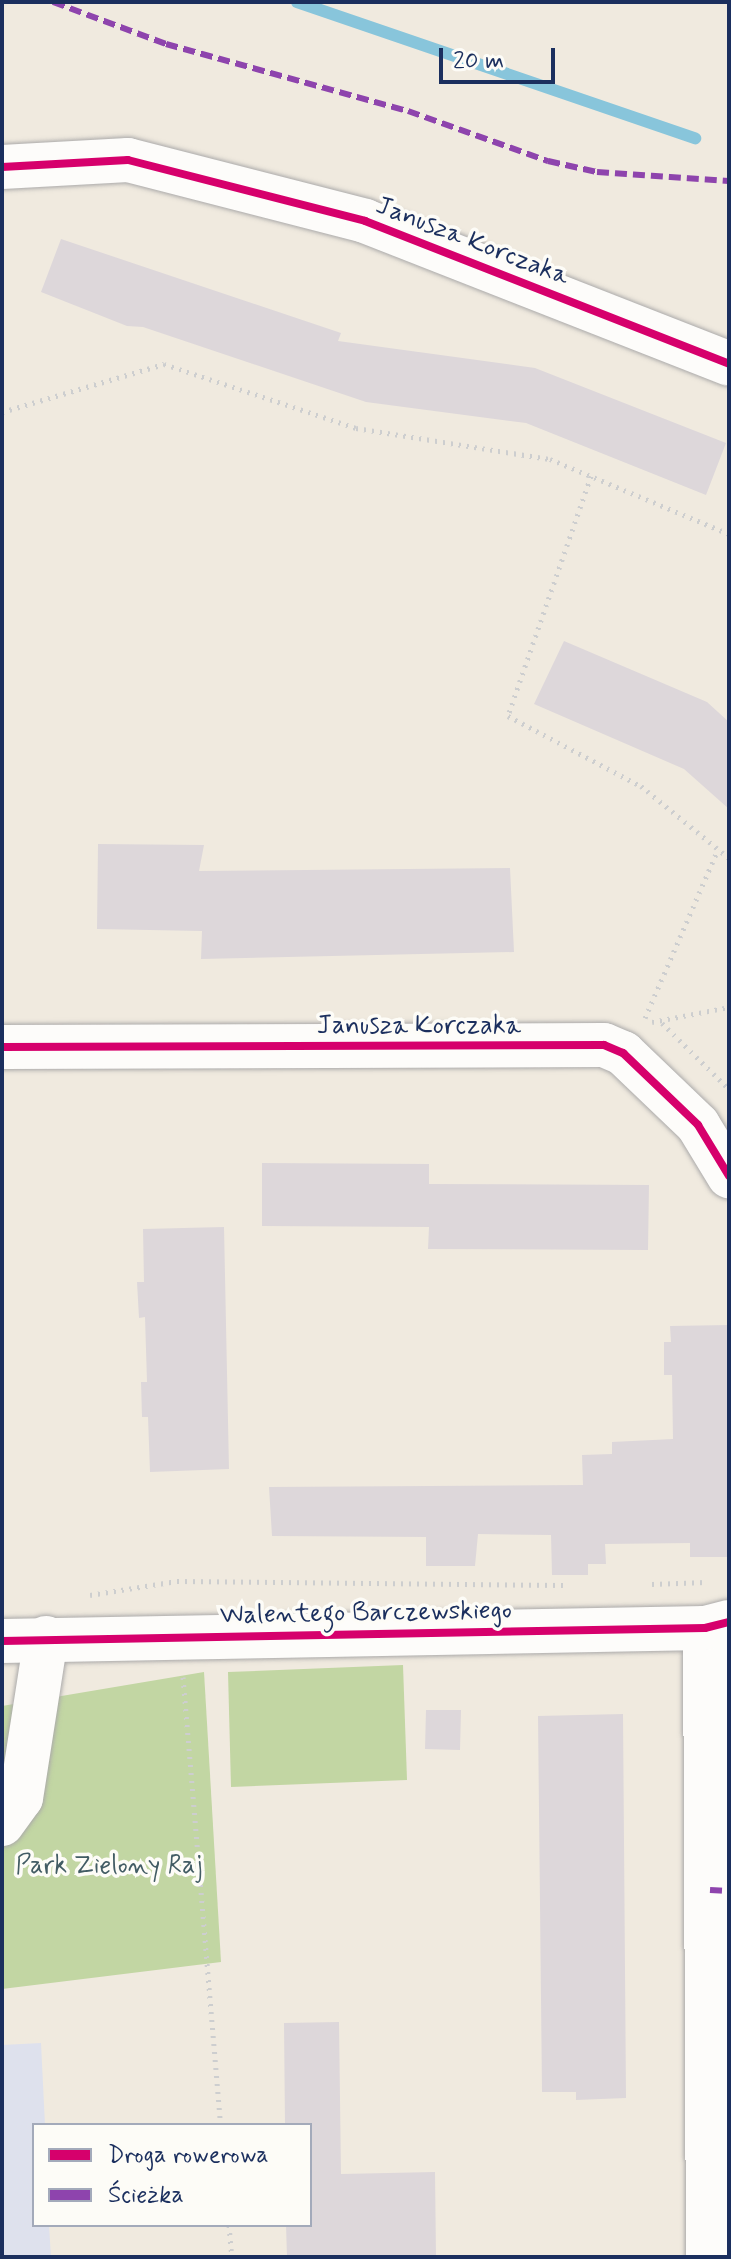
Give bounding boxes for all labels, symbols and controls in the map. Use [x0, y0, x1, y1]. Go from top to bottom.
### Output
scale bar [443, 32, 559, 82]
text: 20 m [453, 46, 504, 77]
street label: Janusza Korczaka [371, 191, 573, 293]
street label: Janusza Korczaka [317, 1011, 521, 1043]
street label: Walentego Barczewskiego [221, 1596, 511, 1632]
park label: Park Zielony Raj [14, 1851, 204, 1883]
legend [32, 2123, 312, 2227]
text: Droga rowerowa [108, 2140, 269, 2171]
text: Ścieżka [108, 2180, 184, 2211]

